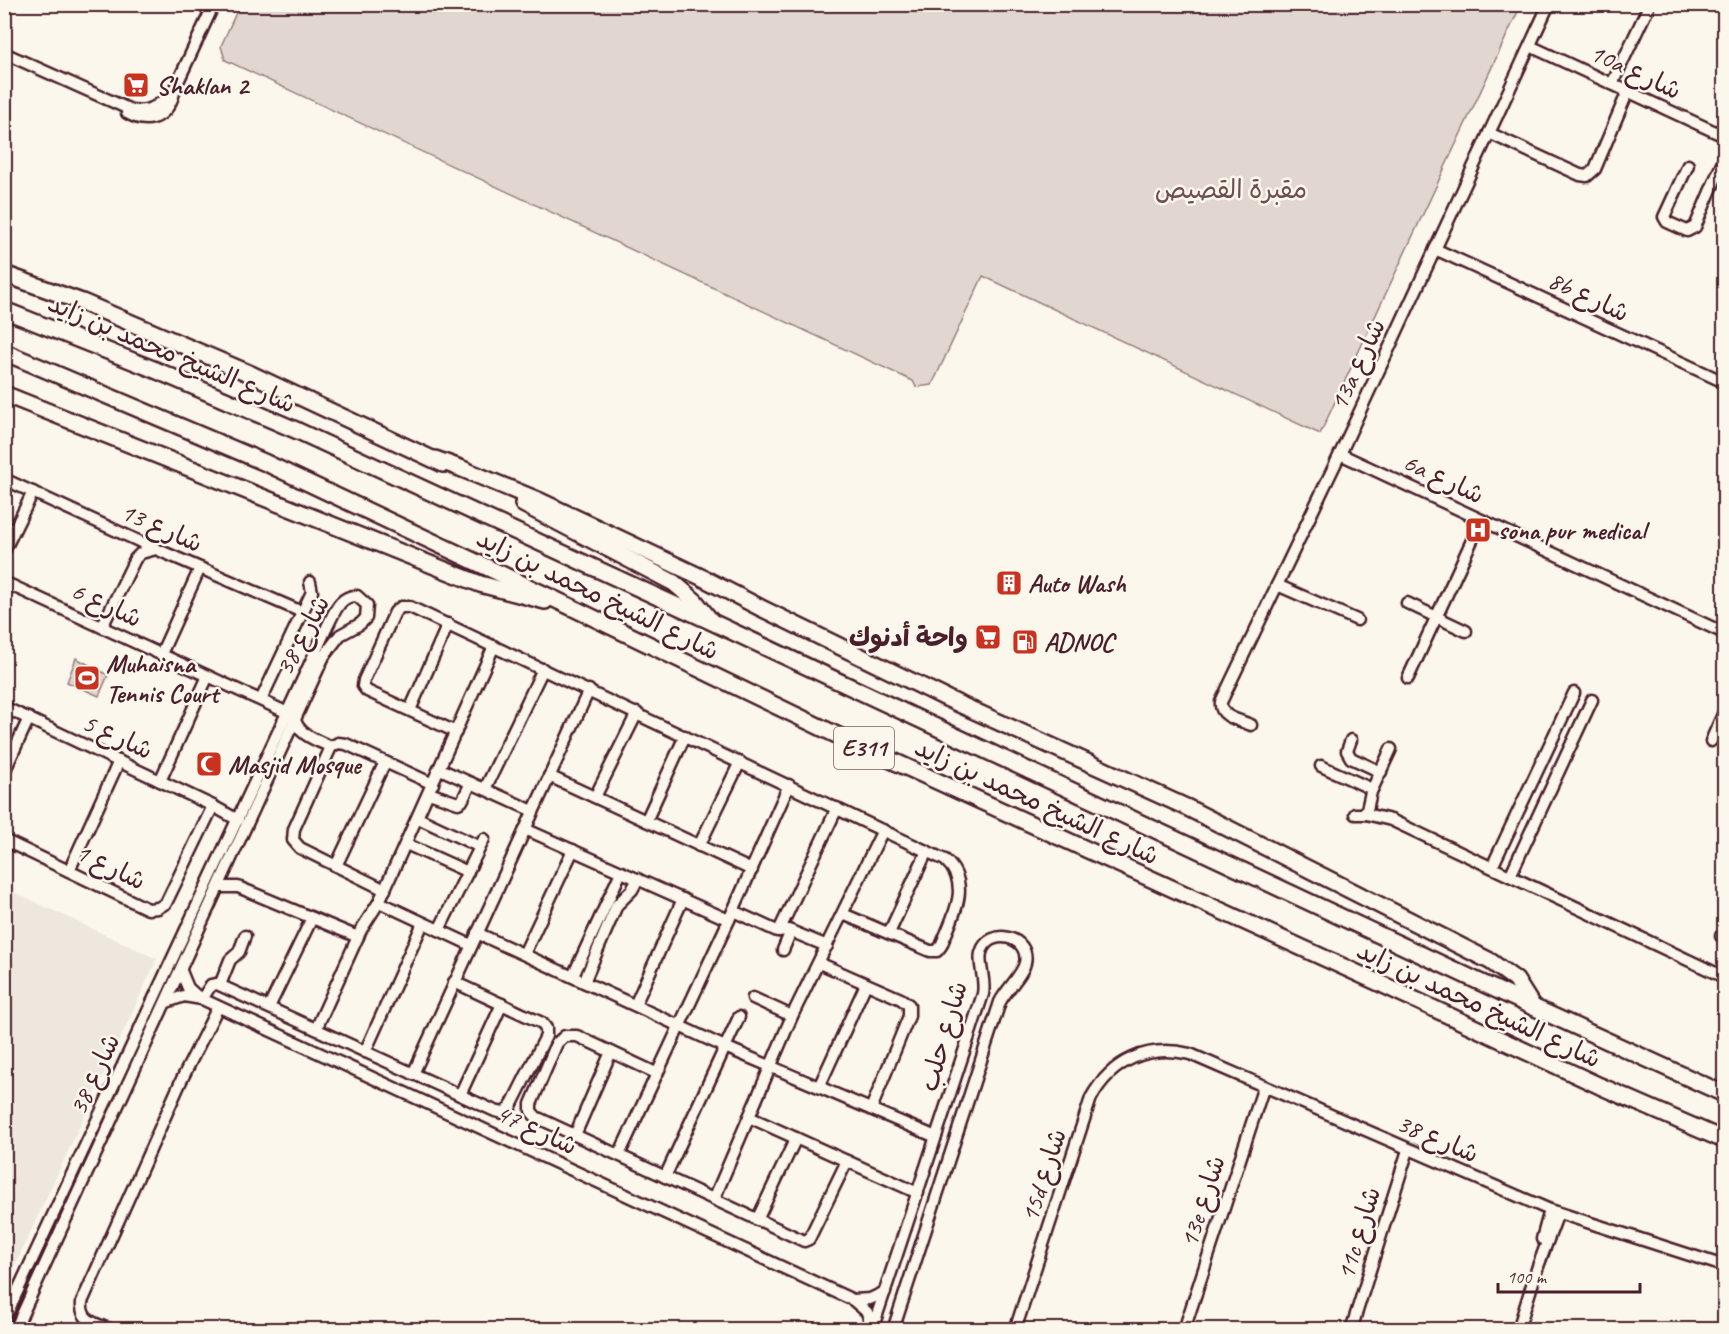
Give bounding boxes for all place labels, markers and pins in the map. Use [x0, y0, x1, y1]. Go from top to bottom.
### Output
place label: Shaklan 2 [156, 69, 251, 102]
supermarket icon: Shaklan 2 [121, 70, 151, 100]
place label: sona pur medical [1498, 514, 1650, 547]
hospital icon: sona pur medical [1463, 515, 1493, 545]
place label: Auto Wash [1028, 567, 1127, 600]
building icon: Auto Wash [994, 568, 1024, 598]
place label: واحة أدنوك [849, 621, 968, 654]
supermarket icon: واحة أدنوك [973, 622, 1003, 652]
place label: ADNOC [1044, 626, 1117, 659]
fuel station icon: ADNOC [1010, 627, 1040, 657]
place label: Muhaisna Tennis Court [106, 647, 221, 710]
sports icon: Muhaisna Tennis Court [72, 663, 102, 693]
place label: Masjid Mosque [228, 748, 363, 781]
mosque icon: Masjid Mosque [194, 749, 224, 779]

